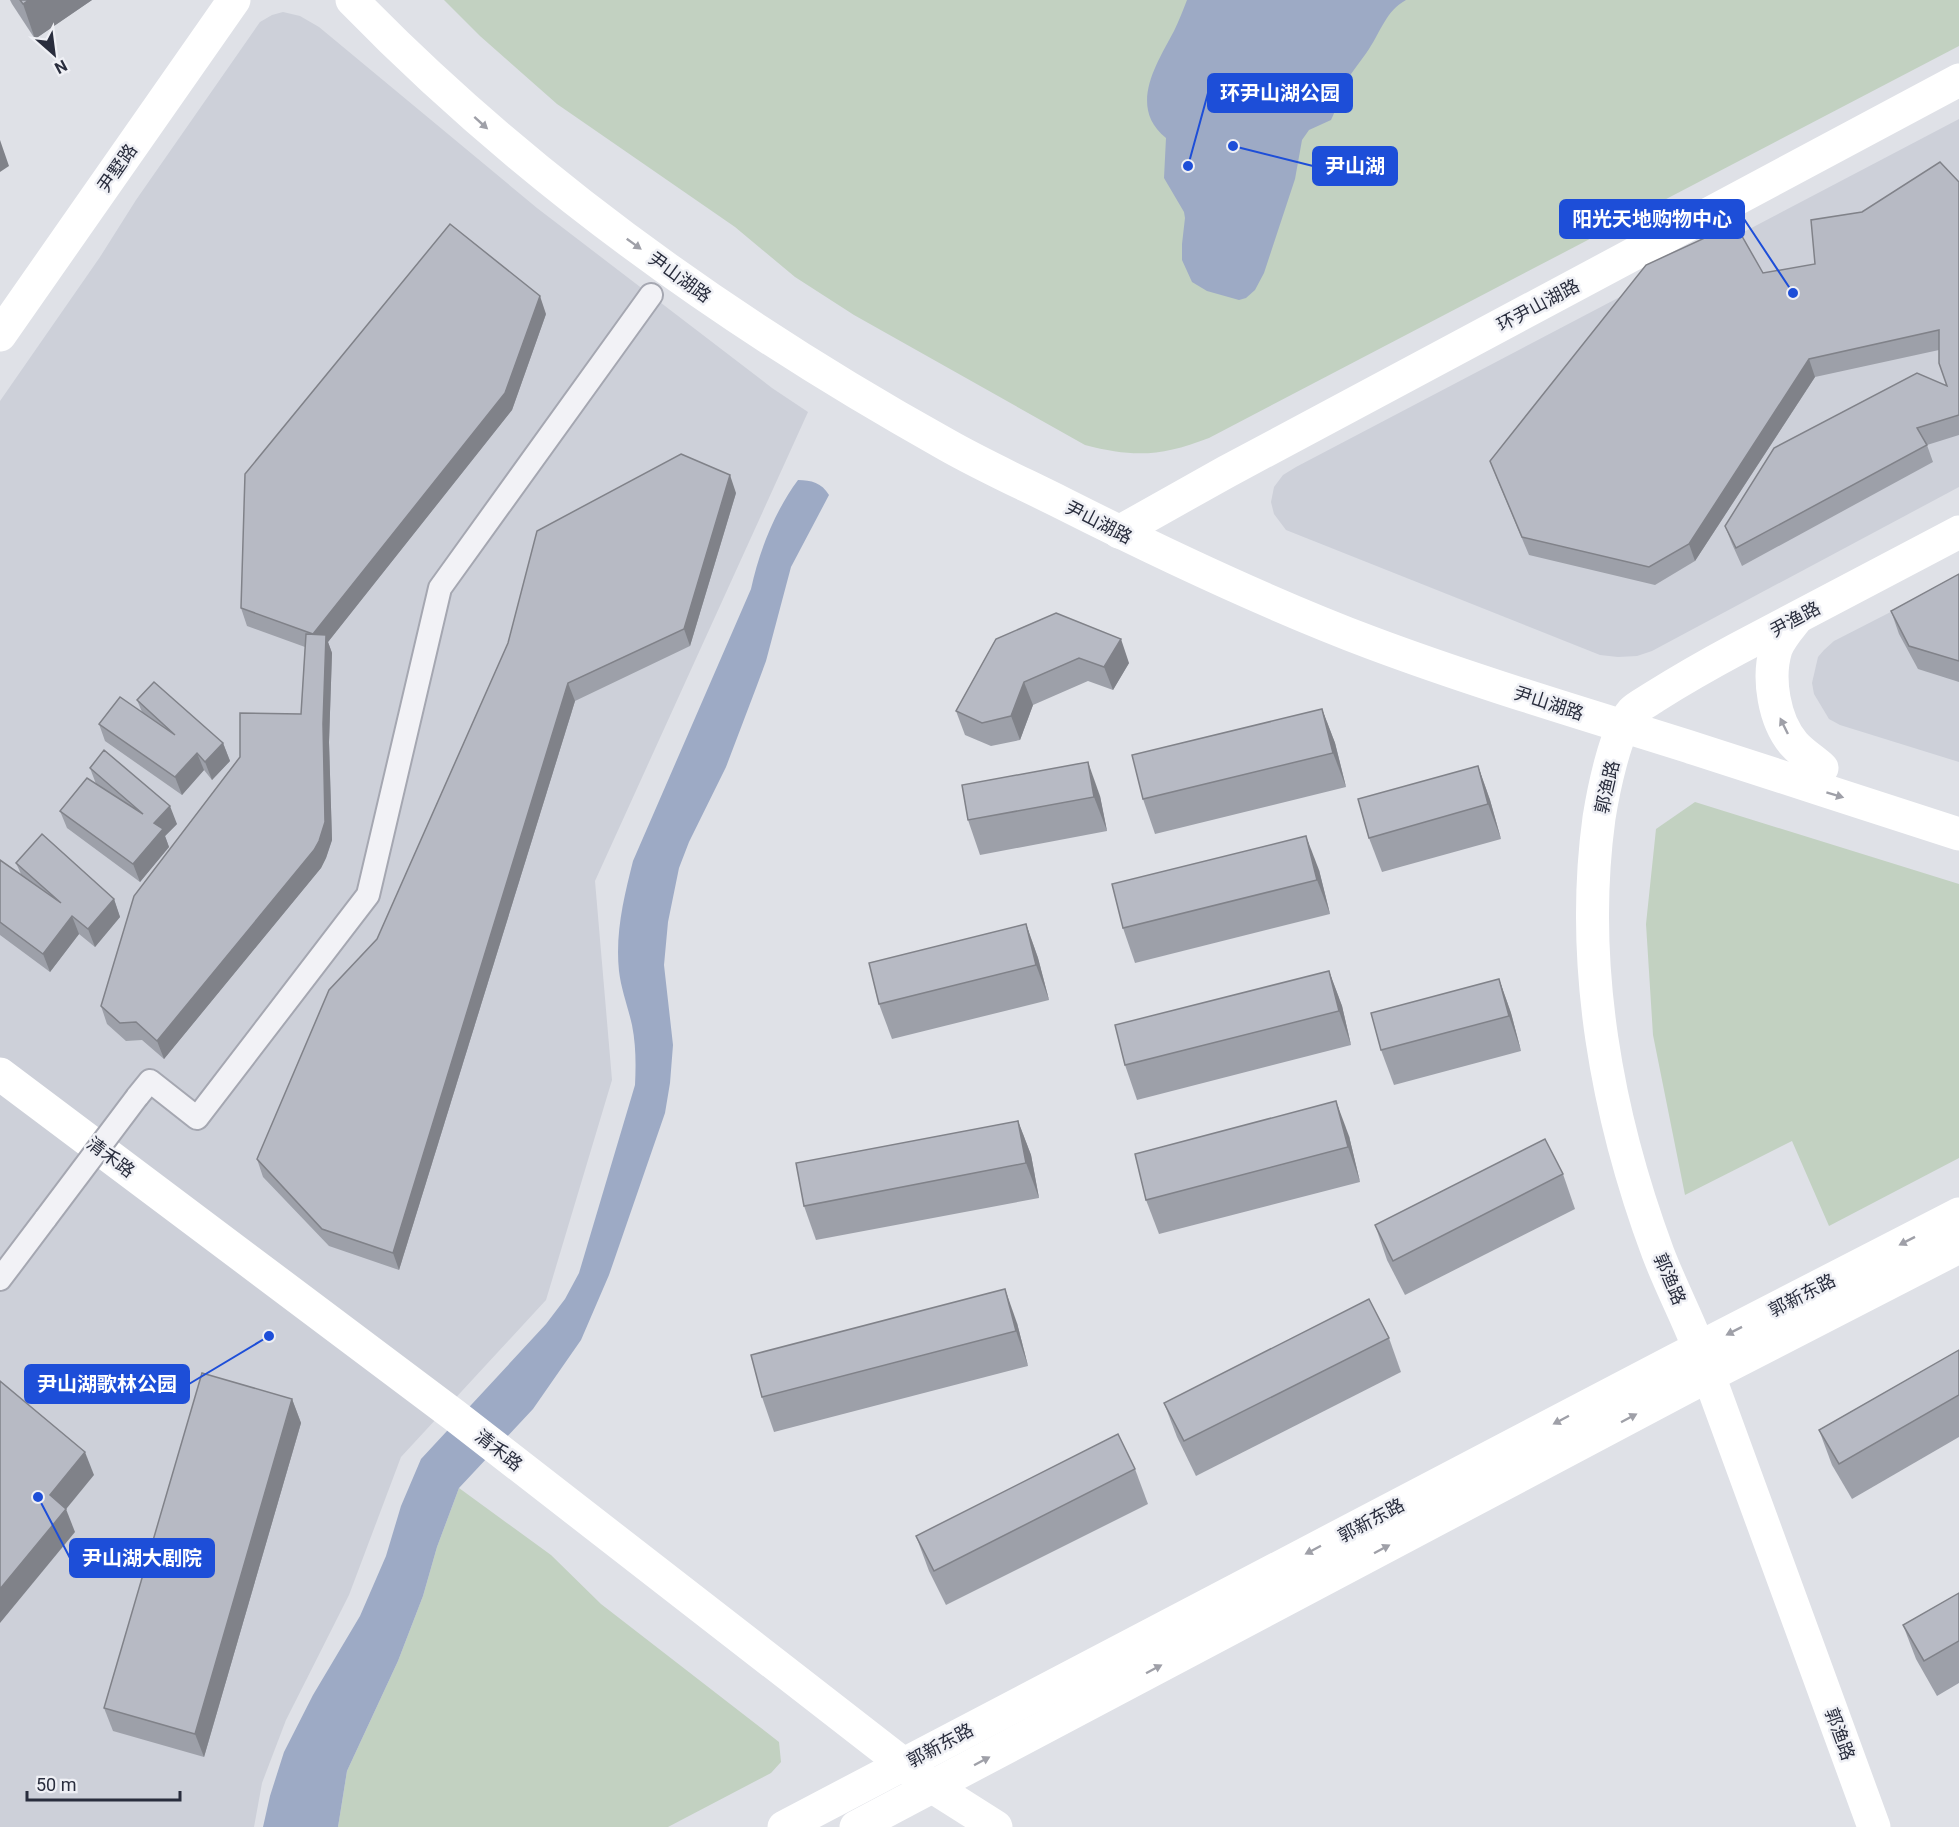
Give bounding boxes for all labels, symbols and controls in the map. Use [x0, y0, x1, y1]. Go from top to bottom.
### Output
north arrow [24, 24, 84, 84]
text: N [51, 56, 70, 78]
callout: 环尹山湖公园 [1208, 74, 1352, 112]
text: 环尹山湖公园 [1220, 81, 1340, 105]
one-way arrow [473, 116, 488, 129]
street label: 尹墅路 [93, 140, 141, 196]
callout: 尹山湖 [1313, 147, 1397, 185]
text: 尹山湖 [1325, 154, 1385, 178]
callout: 阳光天地购物中心 [1560, 200, 1744, 238]
text: 阳光天地购物中心 [1572, 207, 1732, 231]
one-way arrow [626, 238, 642, 250]
street label: 尹山湖路 [645, 247, 715, 307]
street label: 环尹山湖路 [1493, 275, 1583, 335]
street label: 尹山湖路 [1062, 496, 1136, 548]
street label: 尹渔路 [1766, 597, 1824, 641]
street label: 尹山湖路 [1512, 682, 1586, 724]
one-way arrow [1779, 717, 1789, 735]
street label: 郭渔路 [1591, 758, 1623, 816]
one-way arrow [1826, 791, 1844, 800]
street label: 清禾路 [83, 1132, 139, 1182]
one-way arrow [1898, 1236, 1915, 1246]
street label: 郭渔路 [1650, 1250, 1690, 1308]
street label: 郭新东路 [1765, 1269, 1839, 1321]
one-way arrow [1725, 1326, 1742, 1335]
callout: 尹山湖歌林公园 [25, 1365, 189, 1403]
text: 尹山湖歌林公园 [37, 1372, 177, 1396]
one-way arrow [1621, 1413, 1638, 1423]
one-way arrow [1552, 1415, 1569, 1425]
street label: 清禾路 [471, 1425, 527, 1475]
street label: 郭新东路 [1334, 1494, 1408, 1546]
callout: 尹山湖大剧院 [70, 1539, 214, 1577]
one-way arrow [1374, 1544, 1391, 1554]
one-way arrow [1305, 1545, 1322, 1554]
text: 尹山湖大剧院 [82, 1546, 202, 1570]
one-way arrow [1146, 1665, 1163, 1674]
street label: 郭渔路 [1821, 1705, 1859, 1763]
street label: 郭新东路 [903, 1719, 977, 1771]
one-way arrow [974, 1756, 991, 1766]
scale bar [27, 1764, 180, 1802]
text: 50 m [36, 1774, 76, 1795]

